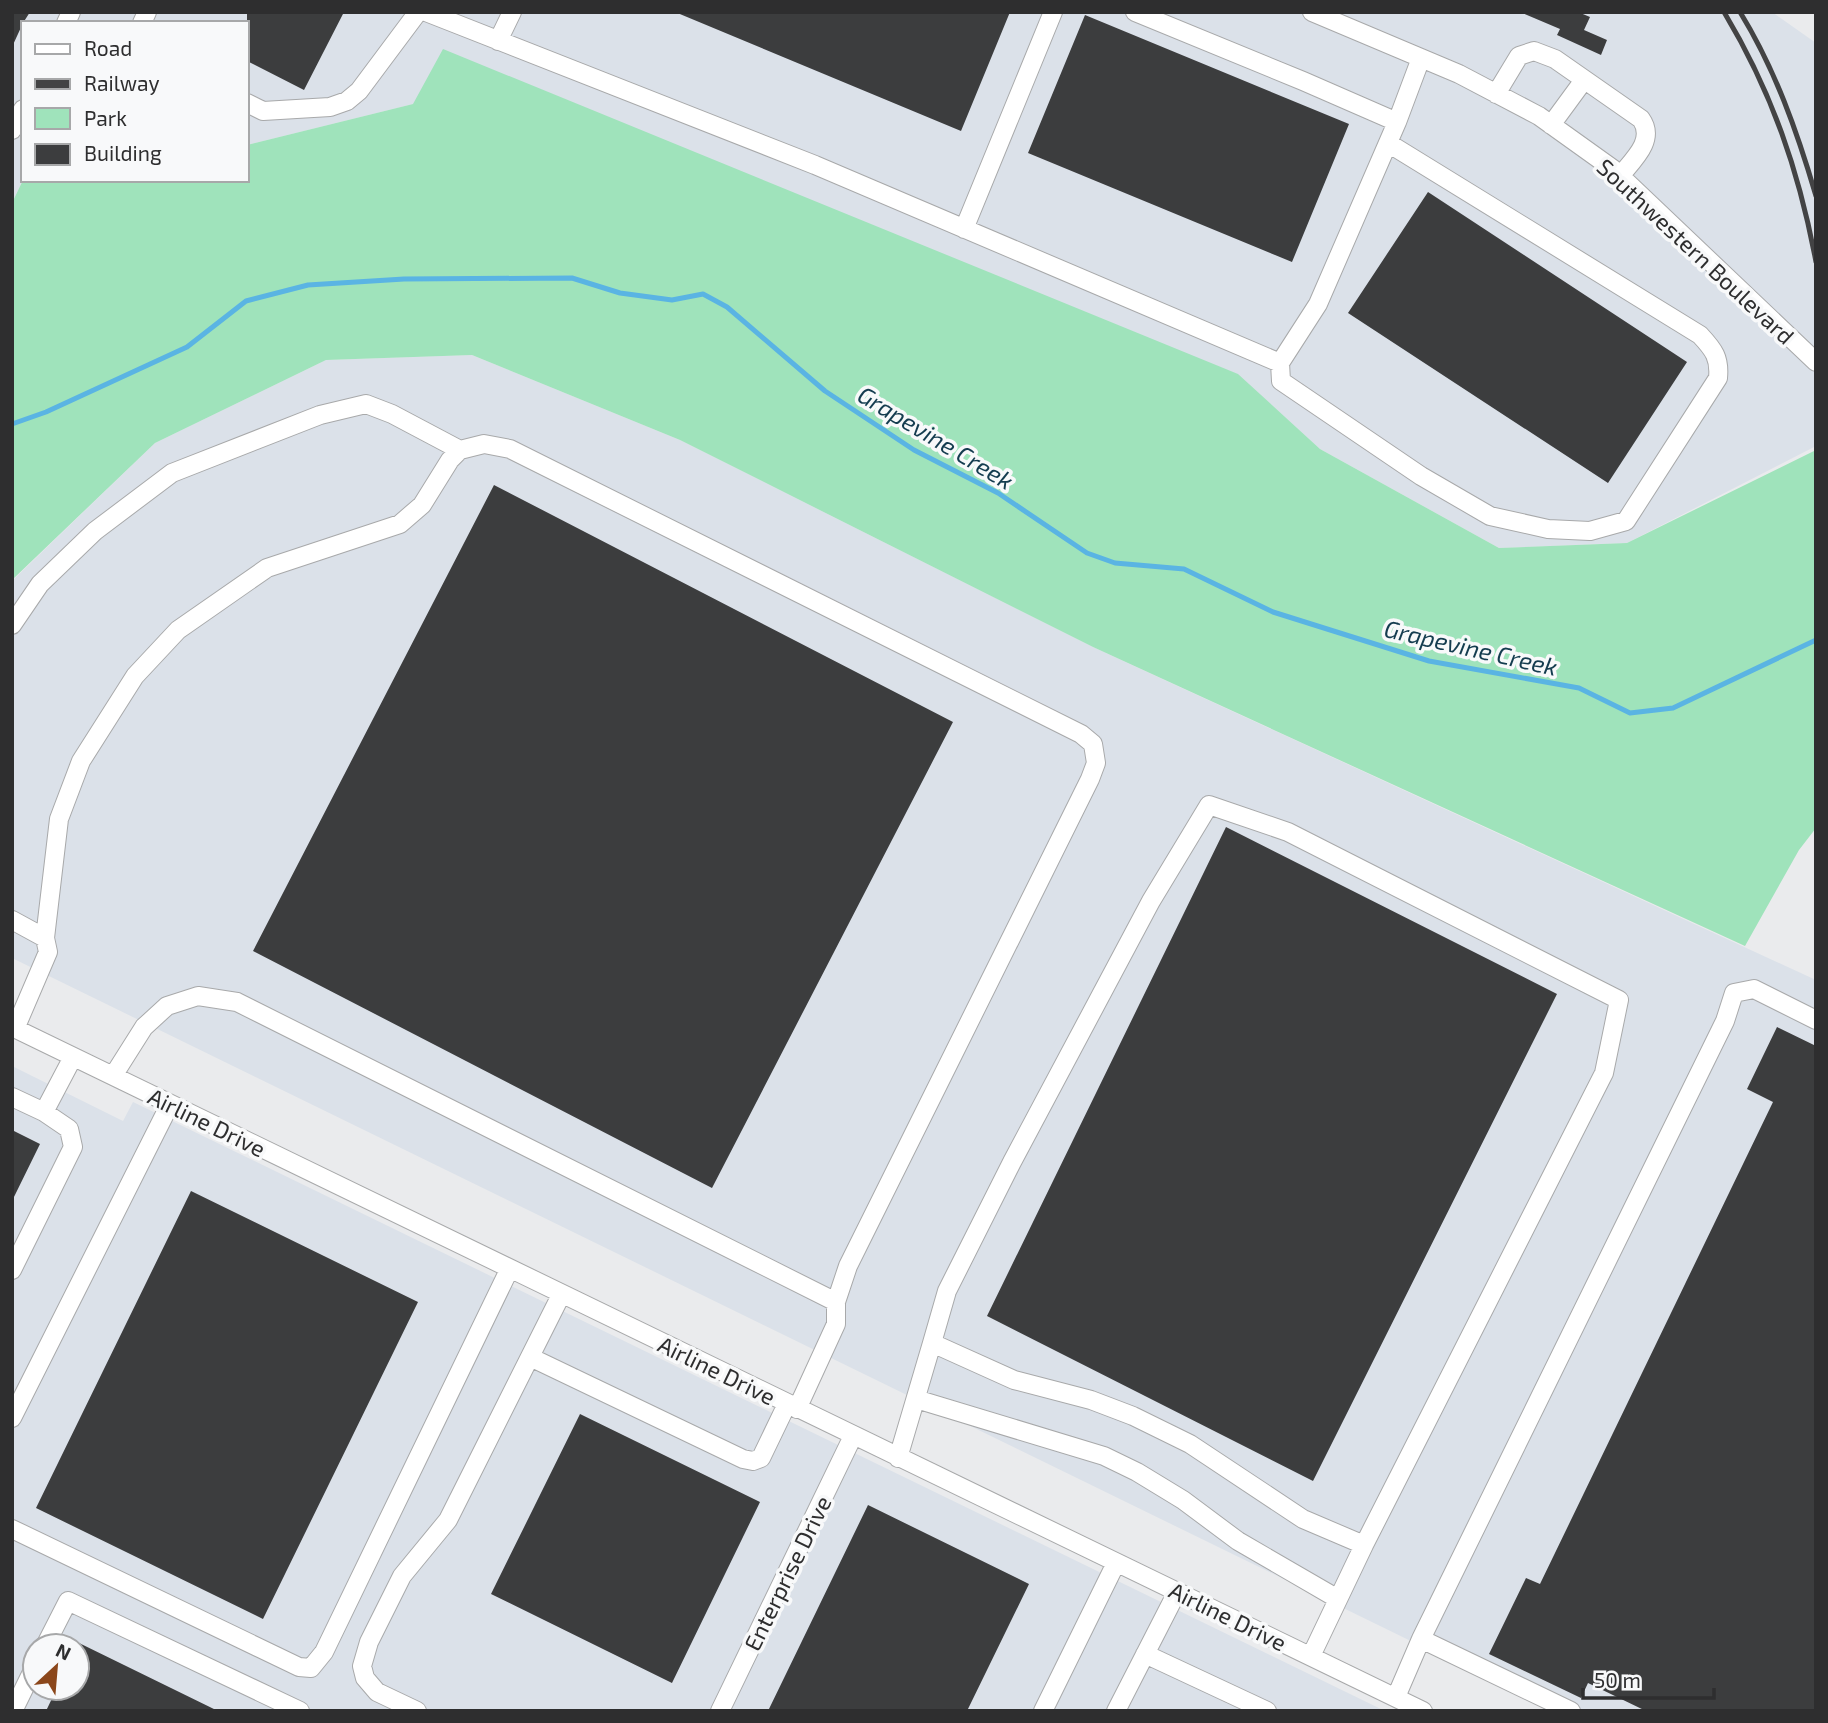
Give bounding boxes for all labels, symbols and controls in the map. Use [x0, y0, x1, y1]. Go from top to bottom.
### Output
legend [21, 21, 248, 182]
text: Road [84, 35, 132, 60]
text: Railway [84, 70, 160, 95]
text: Park [84, 105, 127, 130]
text: Building [84, 140, 162, 165]
street label: Southwestern Boulevard [1592, 152, 1800, 350]
water label: Grapevine Creek [853, 379, 1019, 495]
water label: Grapevine Creek [1382, 613, 1560, 681]
street label: Airline Drive [144, 1082, 270, 1162]
street label: Airline Drive [654, 1330, 780, 1410]
street label: Enterprise Drive [737, 1491, 837, 1655]
street label: Airline Drive [1165, 1576, 1291, 1656]
north arrow [21, 1632, 91, 1702]
text: N [52, 1638, 75, 1665]
scale bar [1583, 1656, 1714, 1700]
text: 50 m [1594, 1667, 1641, 1692]

